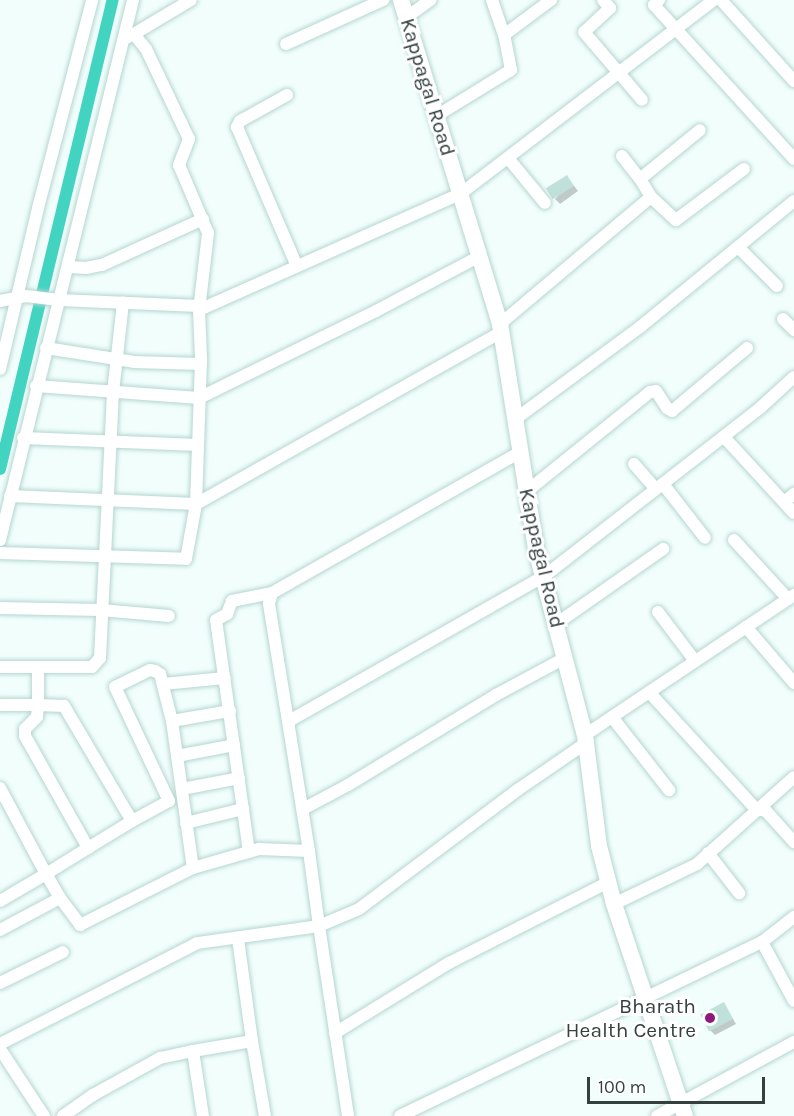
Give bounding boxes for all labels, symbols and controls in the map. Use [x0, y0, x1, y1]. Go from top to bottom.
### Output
street label: Kappagal Road [395, 15, 461, 159]
street label: Kappagal Road [514, 485, 570, 631]
place label: Bharath Health Centre [566, 993, 696, 1043]
marker: Bharath Health Centre [701, 1009, 719, 1027]
scale bar [590, 1065, 768, 1103]
text: 100 m [598, 1076, 646, 1098]

